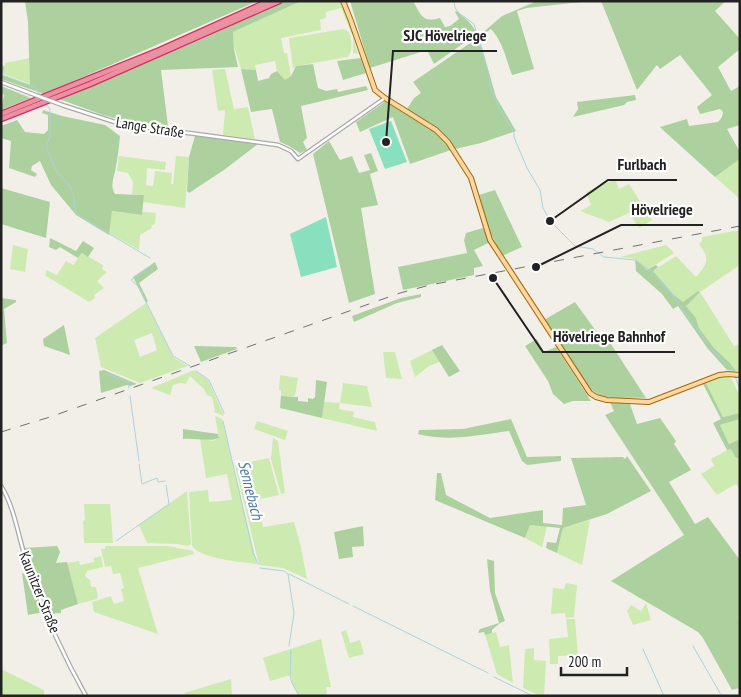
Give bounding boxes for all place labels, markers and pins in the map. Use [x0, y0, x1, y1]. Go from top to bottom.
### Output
callout: SJC Hövelriege [393, 20, 497, 51]
callout: Furlbach [608, 149, 677, 180]
callout: Hövelriege [621, 194, 703, 225]
callout: Hövelriege Bahnhof [543, 321, 675, 352]

